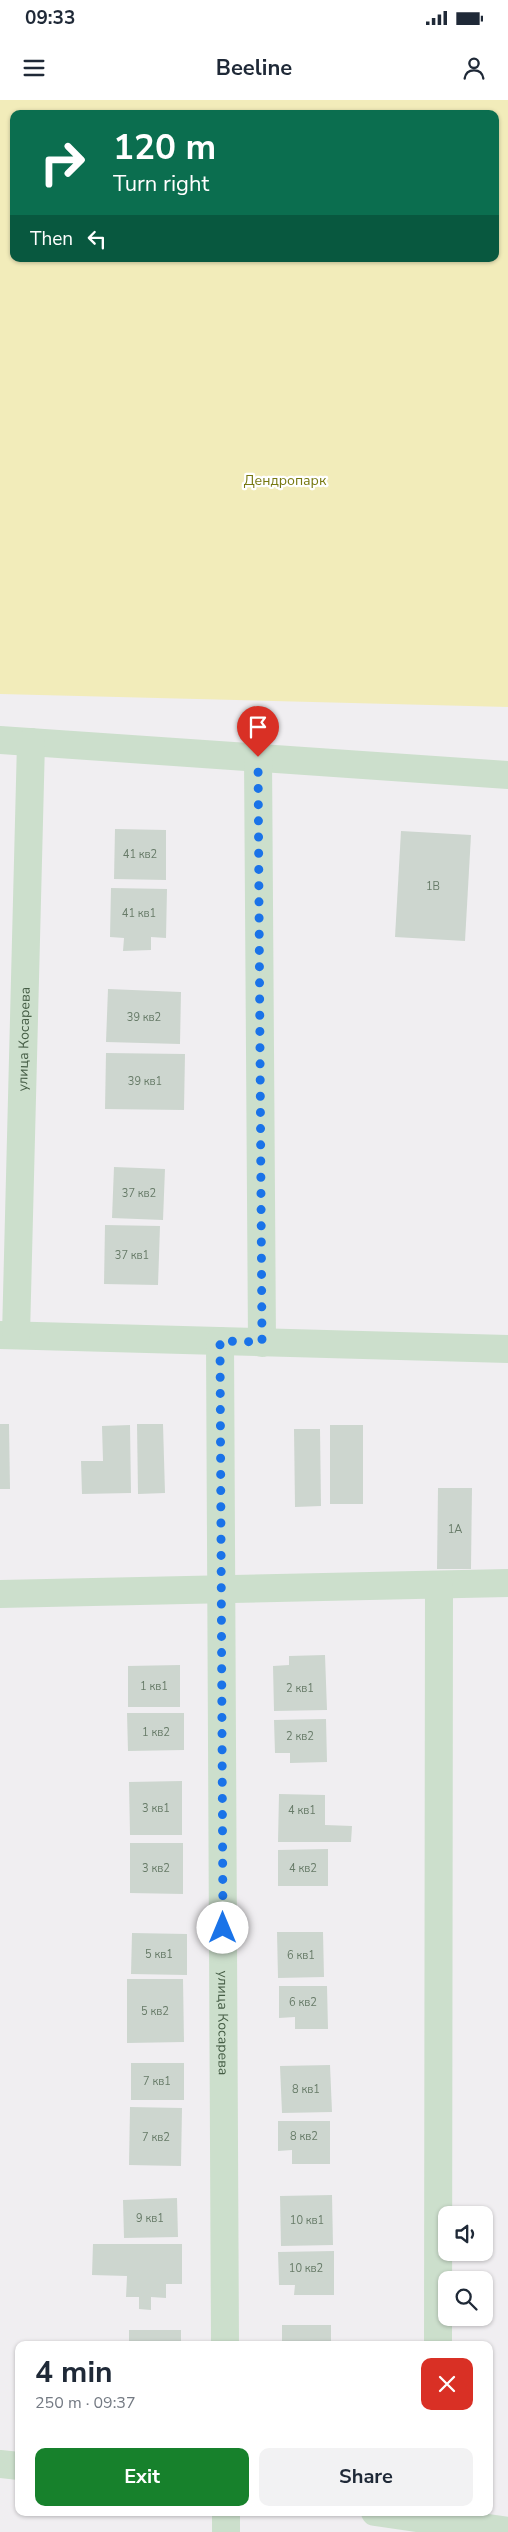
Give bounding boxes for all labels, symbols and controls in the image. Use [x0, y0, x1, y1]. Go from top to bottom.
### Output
text: 09:33 [25, 5, 75, 31]
text: Beeline [216, 53, 292, 83]
icon: menu [20, 54, 48, 82]
icon: person [460, 54, 488, 82]
text: 120 m [113, 124, 216, 171]
icon: right [30, 130, 95, 195]
text: Turn right [113, 169, 209, 199]
icon: left [83, 225, 111, 253]
text: Then [30, 226, 73, 252]
park label: Дендропарк [244, 471, 327, 490]
pin [237, 706, 279, 757]
icon: arrive [244, 713, 272, 741]
house number: 41 кв2 [123, 847, 157, 862]
house number: 1В [426, 879, 440, 894]
house number: 41 кв1 [122, 906, 156, 921]
street label: улица Косарева [13, 986, 35, 1092]
house number: 39 кв2 [127, 1010, 161, 1025]
house number: 39 кв1 [128, 1074, 162, 1089]
house number: 37 кв2 [122, 1186, 156, 1201]
house number: 37 кв1 [115, 1248, 149, 1263]
house number: 1А [448, 1522, 462, 1537]
house number: 1 кв1 [140, 1679, 168, 1694]
house number: 2 кв1 [286, 1681, 314, 1696]
house number: 1 кв2 [142, 1725, 170, 1740]
house number: 2 кв2 [286, 1729, 314, 1744]
house number: 3 кв1 [142, 1801, 170, 1816]
house number: 4 кв1 [288, 1803, 316, 1818]
house number: 3 кв2 [142, 1861, 170, 1876]
house number: 4 кв2 [289, 1861, 317, 1876]
position arrow [196, 1901, 248, 1953]
house number: 5 кв1 [145, 1947, 173, 1962]
house number: 6 кв1 [287, 1948, 315, 1963]
street label: улица Косарева [213, 1971, 233, 2075]
house number: 6 кв2 [289, 1995, 317, 2010]
house number: 5 кв2 [141, 2004, 169, 2019]
house number: 7 кв1 [143, 2074, 171, 2089]
house number: 8 кв1 [292, 2082, 320, 2097]
house number: 8 кв2 [290, 2129, 318, 2144]
house number: 7 кв2 [142, 2130, 170, 2145]
map controls [438, 2206, 493, 2326]
button: sound [438, 2206, 493, 2261]
house number: 9 кв1 [136, 2211, 164, 2226]
house number: 10 кв1 [290, 2213, 324, 2228]
house number: 10 кв2 [289, 2261, 323, 2276]
button: search [438, 2271, 493, 2326]
text: 4 min [35, 2352, 113, 2393]
button: close [421, 2358, 473, 2410]
text: 250 m · 09:37 [35, 2392, 136, 2414]
button: Exit [35, 2448, 249, 2506]
button: Share [259, 2448, 473, 2506]

